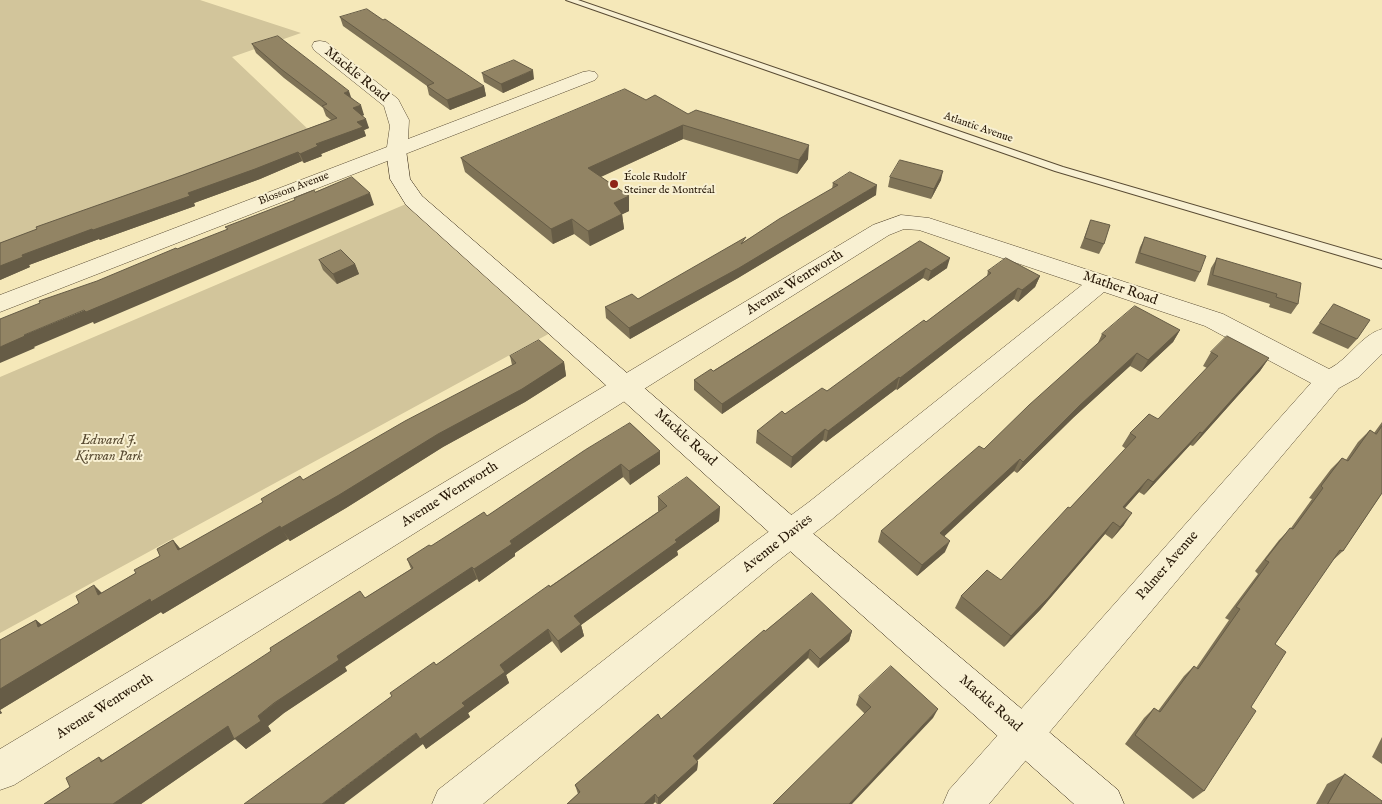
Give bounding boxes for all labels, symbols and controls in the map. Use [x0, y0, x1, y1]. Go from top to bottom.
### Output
street label: Mackle Road [321, 44, 391, 106]
street label: Atlantic Avenue [942, 110, 1014, 146]
street label: Blossom Avenue [257, 170, 331, 208]
place label: École Rudolf Steiner de Montréal [624, 171, 715, 197]
marker: École Rudolf Steiner de Montréal [608, 178, 620, 190]
street label: Avenue Wentworth [743, 246, 847, 320]
street label: Mather Road [1081, 268, 1159, 310]
street label: Mackle Road [651, 406, 719, 470]
park label: Edward J. Kirwan Park [75, 433, 143, 466]
street label: Avenue Wentworth [398, 458, 502, 532]
street label: Avenue Davies [740, 511, 816, 577]
street label: Palmer Avenue [1133, 528, 1203, 604]
street label: Avenue Wentworth [53, 670, 157, 744]
street label: Mackle Road [955, 672, 1025, 736]

